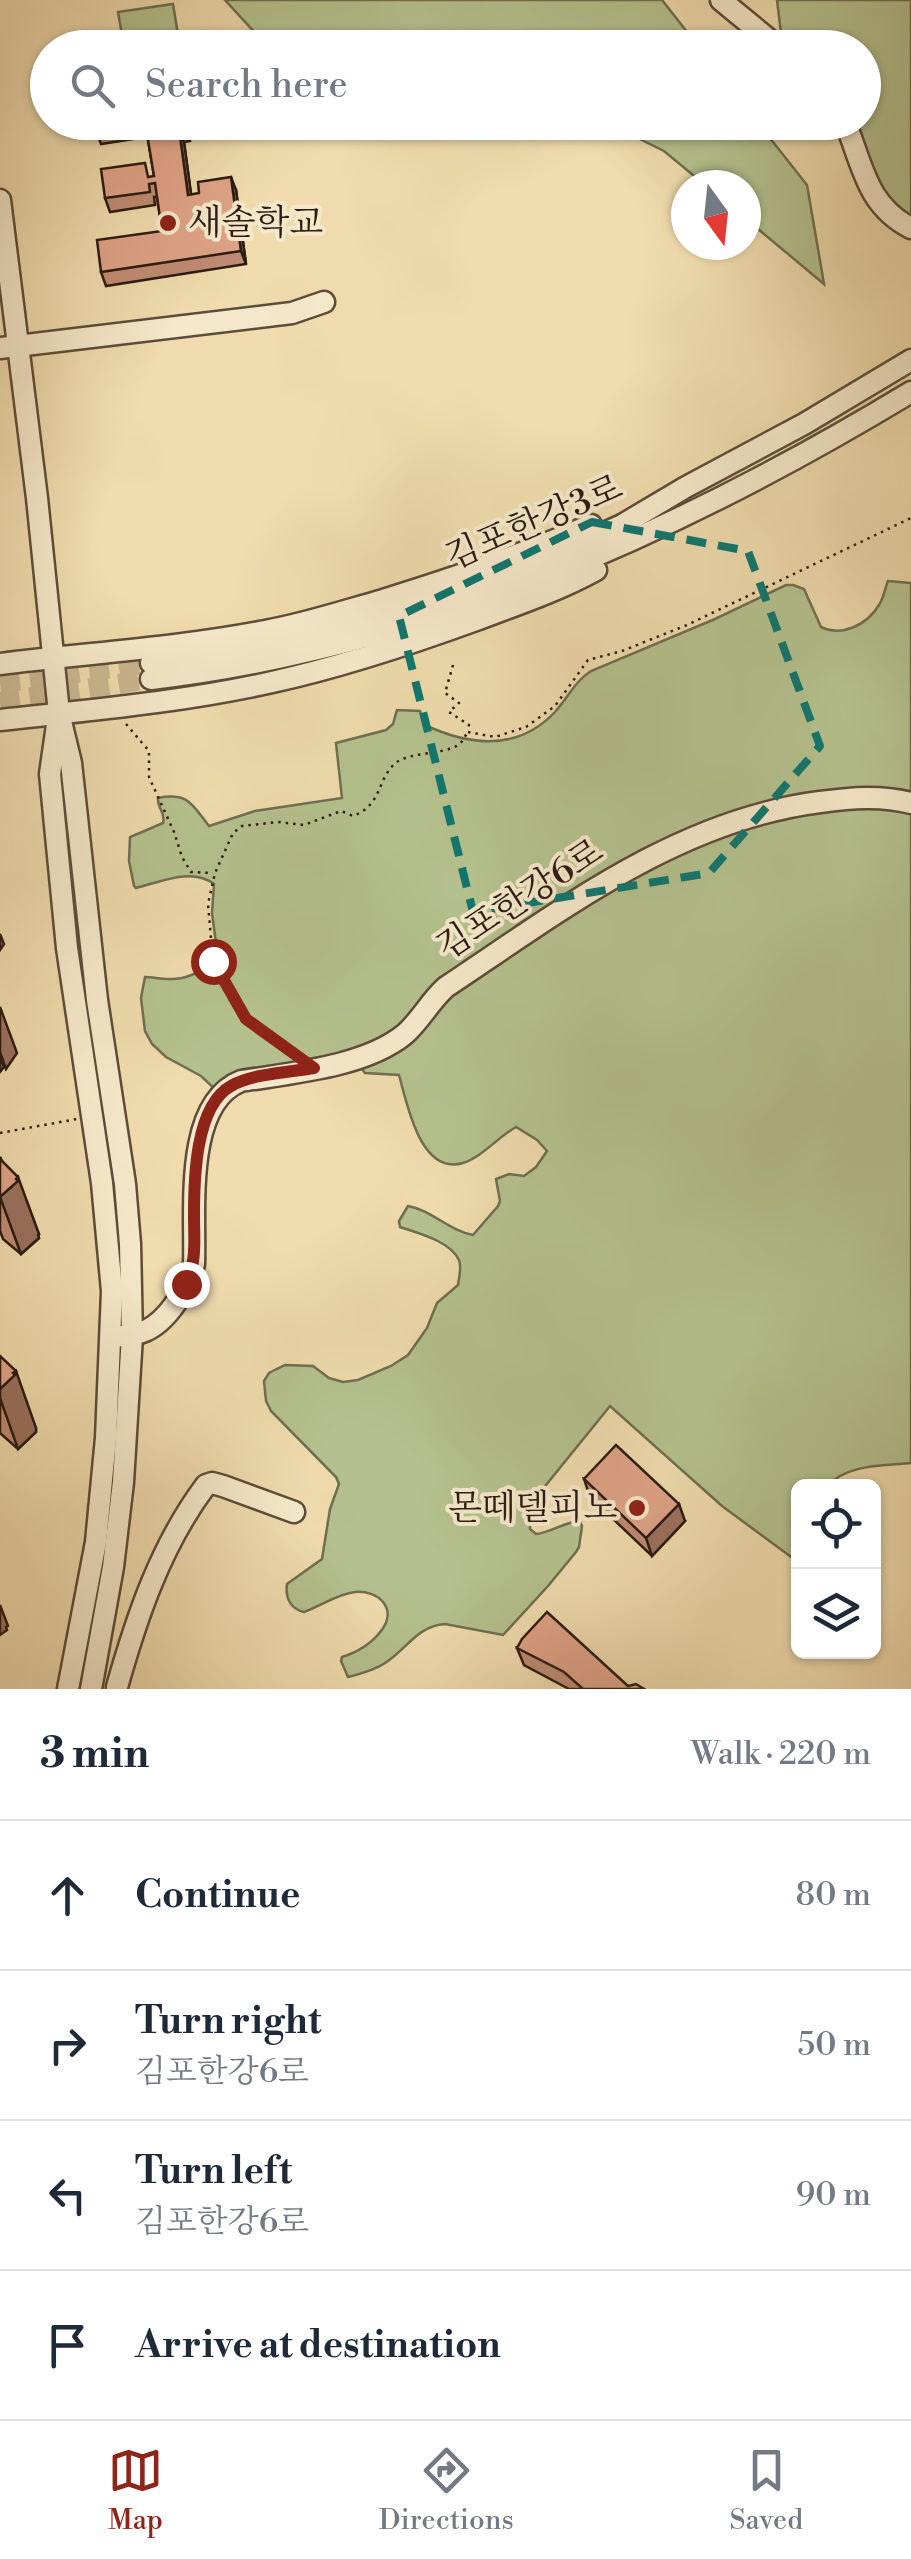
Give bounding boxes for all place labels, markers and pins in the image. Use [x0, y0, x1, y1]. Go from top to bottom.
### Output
place label: 새솔학교 [188, 202, 323, 245]
marker: 새솔학교 [157, 212, 179, 234]
place label: 몬떼델피노 [448, 1487, 617, 1530]
marker: 몬떼델피노 [626, 1497, 648, 1519]

